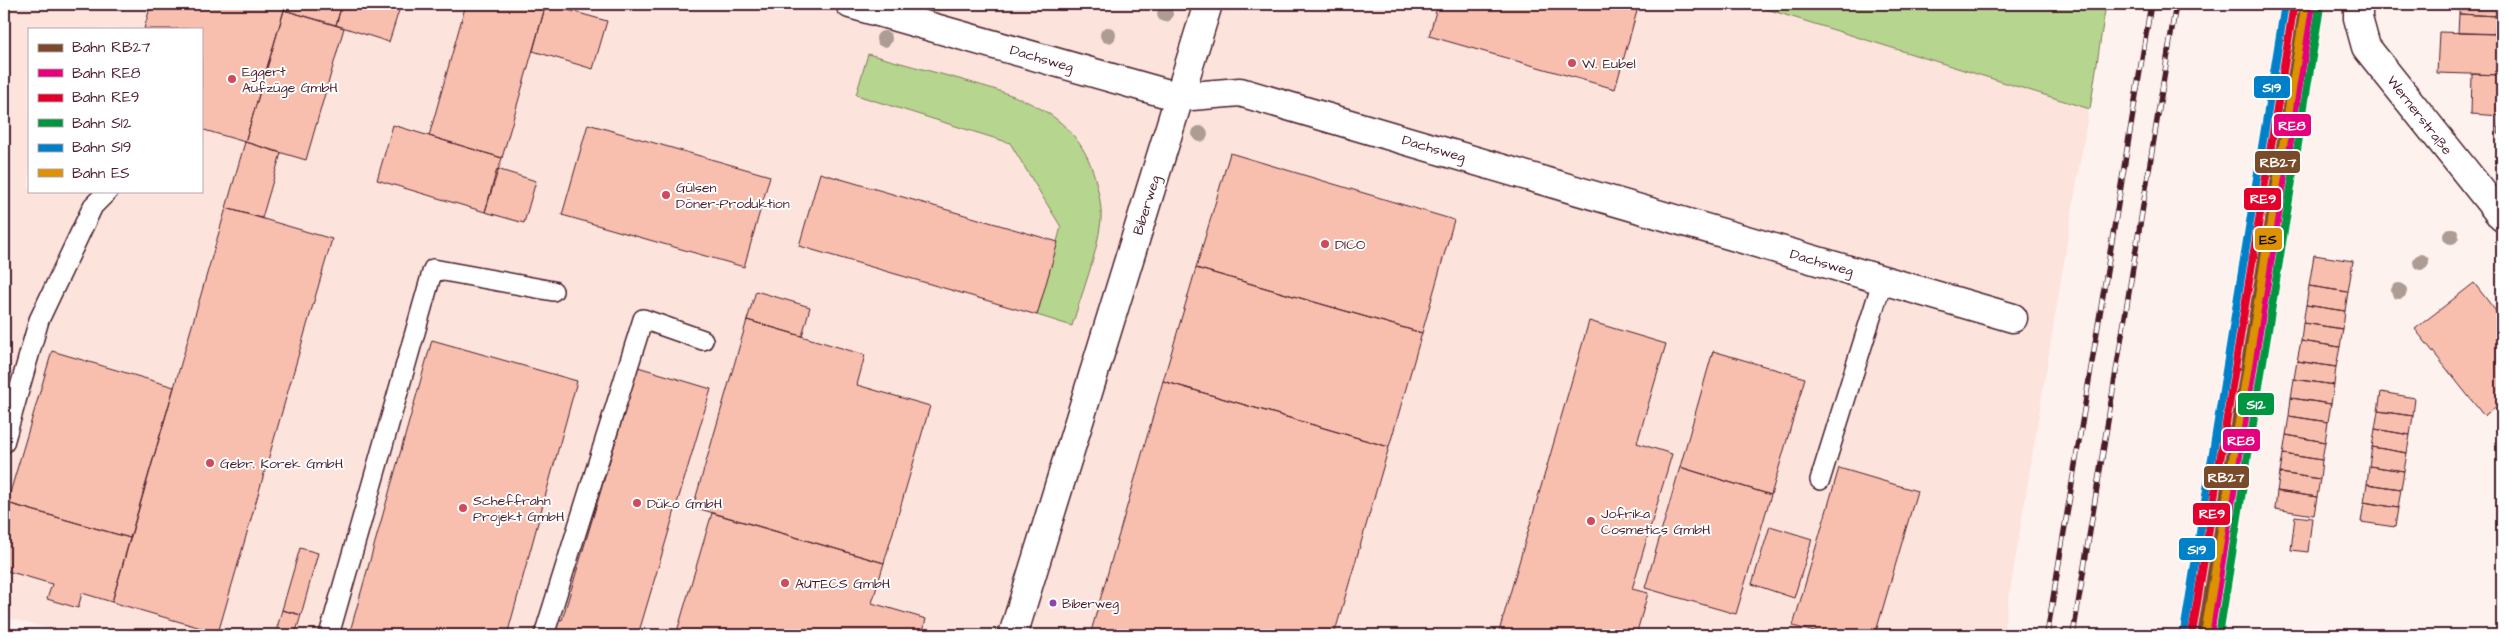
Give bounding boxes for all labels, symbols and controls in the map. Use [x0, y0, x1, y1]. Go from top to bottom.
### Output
legend [28, 28, 202, 192]
text: Bahn RB27 [72, 37, 150, 58]
street label: Dachsweg [1008, 40, 1076, 78]
place label: W. Eubel [1582, 54, 1636, 74]
marker: W. Eubel [1566, 57, 1578, 69]
place label: Eggert Aufzüge GmbH [242, 62, 338, 98]
text: Bahn RE8 [72, 63, 141, 84]
street label: Wernerstraße [2382, 72, 2457, 160]
marker: Eggert Aufzüge GmbH [226, 73, 238, 85]
line badge: S19 [2253, 75, 2291, 99]
text: S19 [2262, 78, 2281, 98]
text: Bahn RE9 [72, 87, 139, 108]
text: Bahn S12 [72, 113, 132, 134]
line badge: RE8 [2273, 113, 2312, 137]
text: RE8 [2278, 116, 2306, 136]
street label: Dachsweg [1400, 130, 1468, 168]
text: Bahn S19 [72, 137, 131, 158]
line badge: RB27 [2254, 150, 2301, 174]
text: RB27 [2260, 153, 2297, 173]
text: Bahn ES [72, 163, 130, 184]
street label: Biberweg [1128, 173, 1165, 238]
place label: Gülsen Döner-Produktion [676, 178, 790, 214]
line badge: RE9 [2243, 187, 2282, 211]
marker: Gülsen Döner-Produktion [660, 189, 672, 201]
text: RE9 [2250, 189, 2276, 209]
line badge: ES [2254, 227, 2283, 251]
text: ES [2259, 230, 2277, 250]
place label: DICO [1335, 235, 1366, 255]
marker: DICO [1319, 238, 1331, 250]
street label: Dachsweg [1788, 244, 1856, 282]
line badge: S12 [2237, 392, 2275, 416]
text: S12 [2246, 395, 2266, 415]
line badge: RE8 [2222, 428, 2261, 452]
text: RE8 [2227, 431, 2255, 451]
place label: Gebr. Korek GmbH [220, 454, 344, 474]
marker: Gebr. Korek GmbH [204, 457, 216, 469]
line badge: RB27 [2203, 465, 2250, 489]
text: RB27 [2208, 468, 2245, 488]
place label: Scheffrahn Projekt GmbH [473, 491, 565, 527]
place label: Düko GmbH [647, 494, 723, 514]
marker: Düko GmbH [631, 497, 643, 509]
marker: Scheffrahn Projekt GmbH [457, 502, 469, 514]
line badge: RE9 [2192, 502, 2231, 526]
place label: Jofrika Cosmetics GmbH [1601, 504, 1711, 540]
text: RE9 [2199, 504, 2225, 524]
marker: Jofrika Cosmetics GmbH [1585, 515, 1597, 527]
line badge: S19 [2178, 537, 2216, 561]
text: S19 [2187, 540, 2206, 560]
place label: AUTECS GmbH [795, 574, 891, 594]
marker: AUTECS GmbH [779, 577, 791, 589]
place label: Biberweg [1062, 595, 1119, 614]
marker: Biberweg [1048, 598, 1058, 608]

